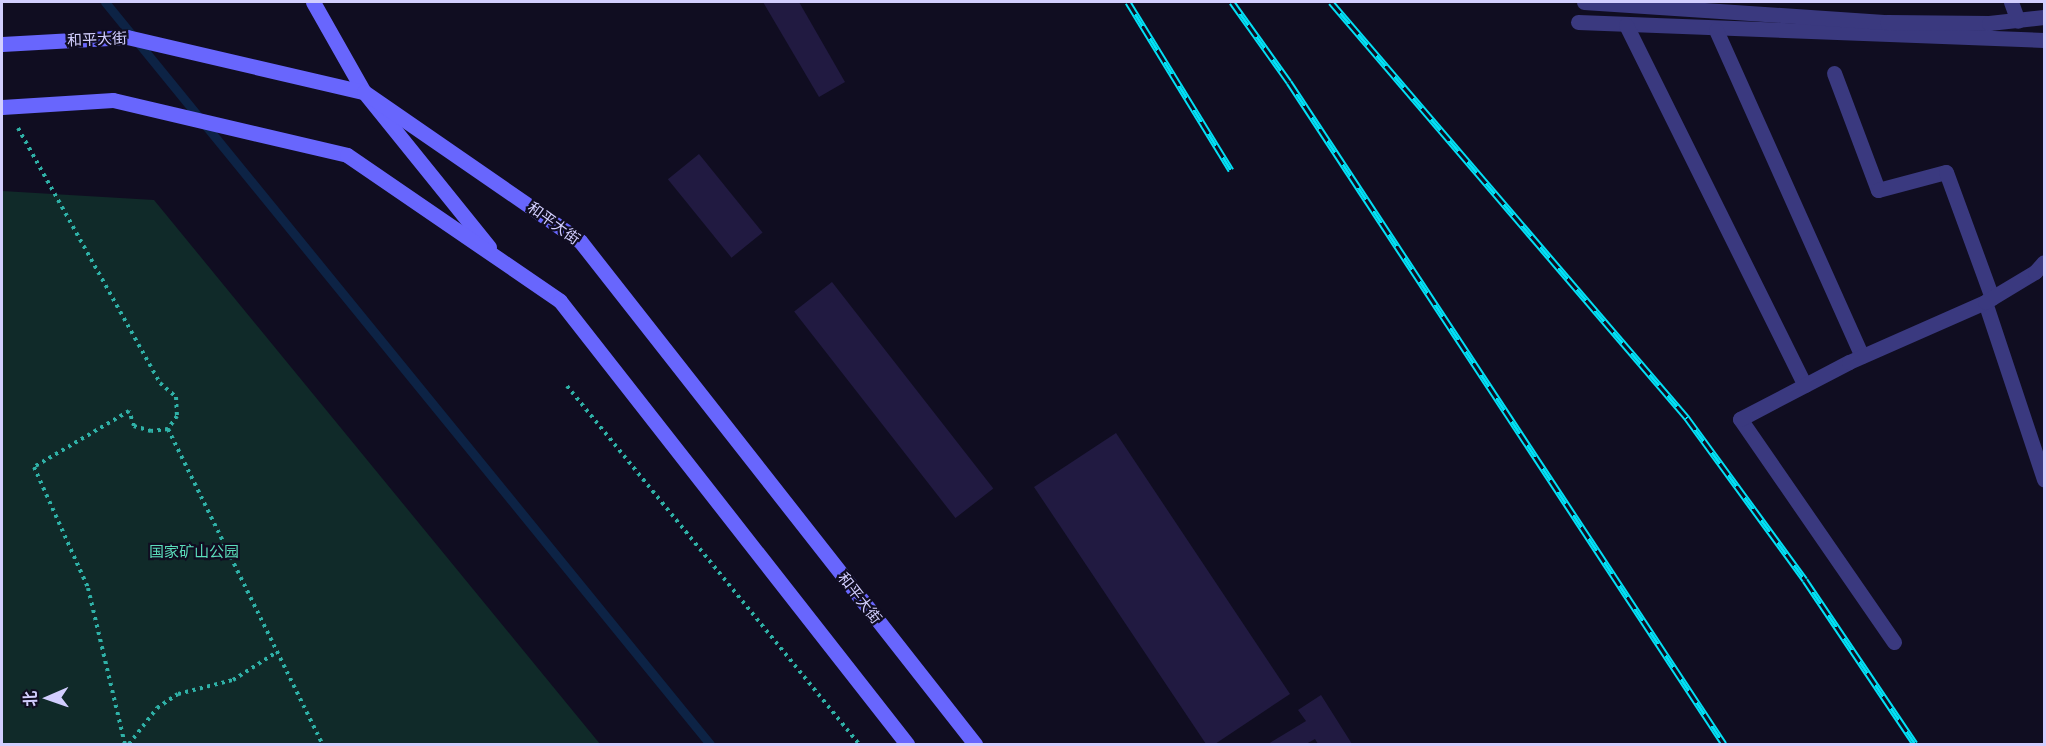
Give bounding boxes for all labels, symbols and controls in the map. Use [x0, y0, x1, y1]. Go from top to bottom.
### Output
street label: 和平大街 [67, 29, 127, 49]
street label: 和平大街 [524, 198, 584, 248]
park label: 国家矿山公园 [149, 543, 239, 561]
street label: 和平大街 [834, 569, 886, 627]
north arrow [18, 668, 78, 728]
text: 北 [20, 690, 40, 707]

